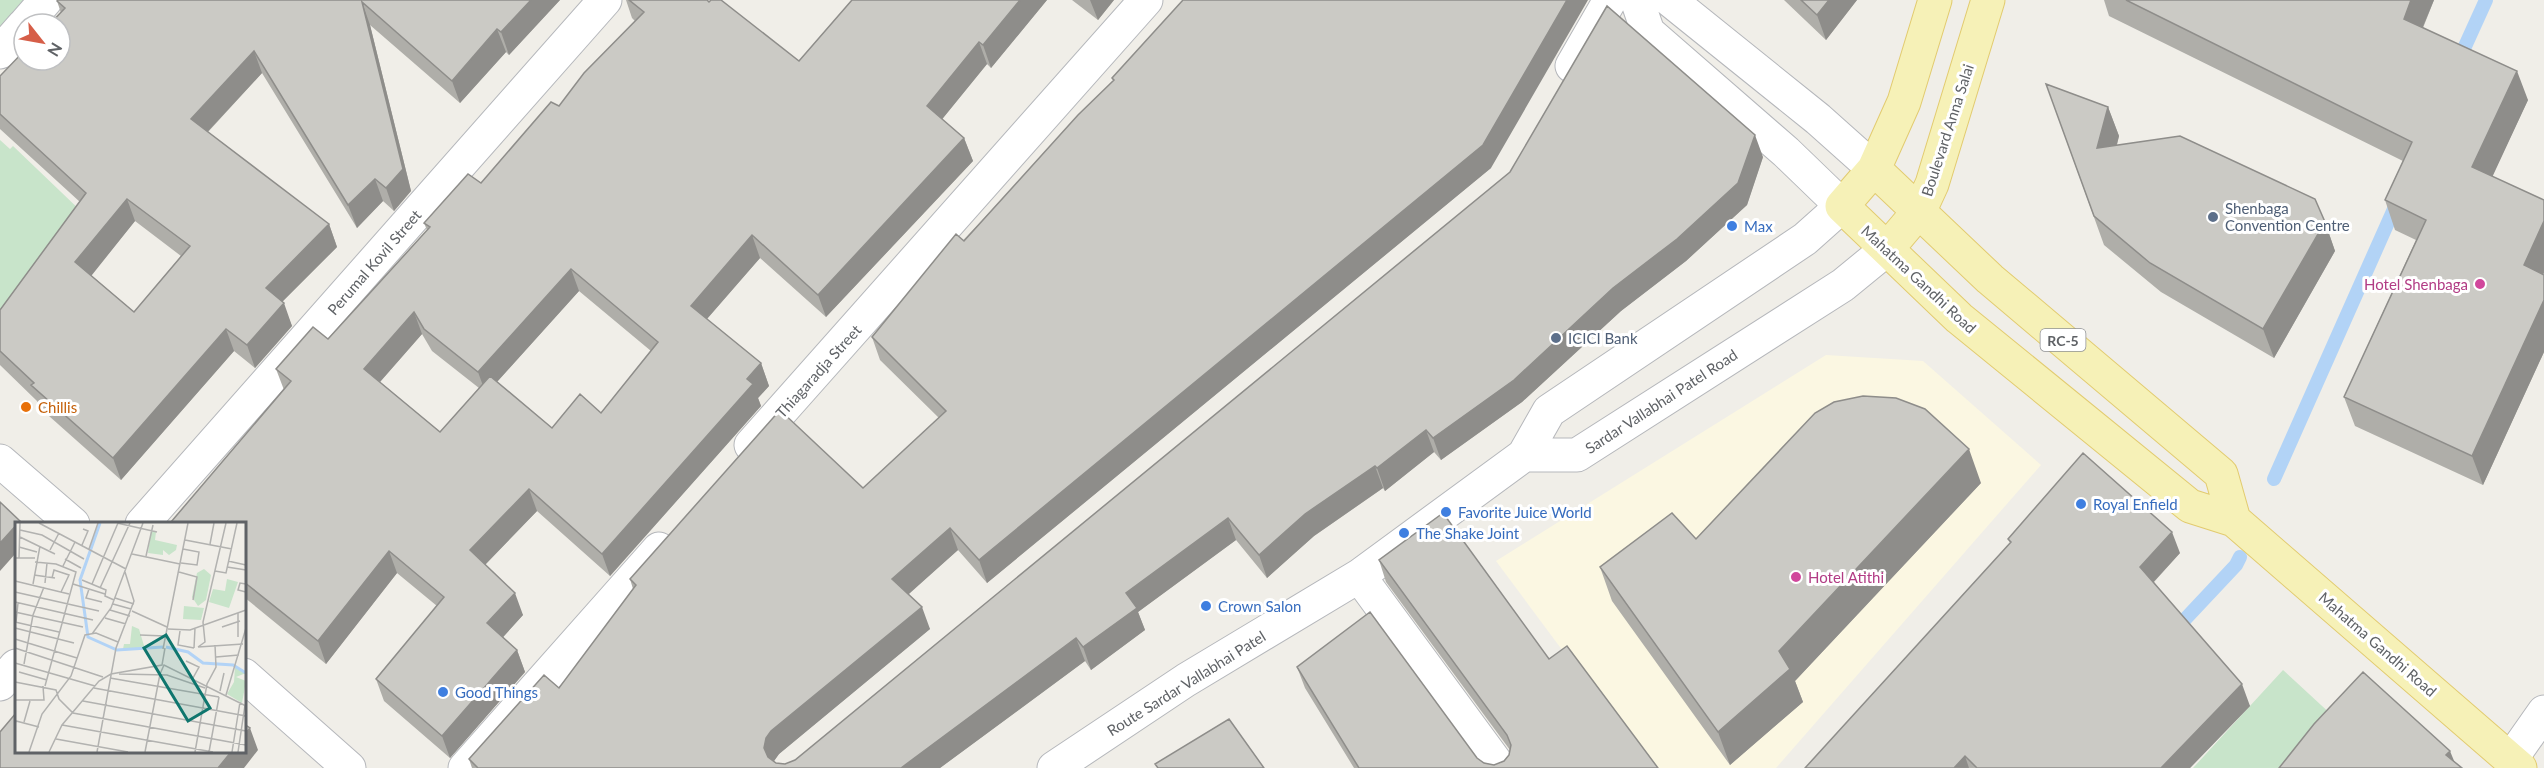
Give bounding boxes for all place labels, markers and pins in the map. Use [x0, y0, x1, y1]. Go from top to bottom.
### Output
place label: Shenbaga Convention Centre [2225, 199, 2350, 234]
marker: Shenbaga Convention Centre [2206, 210, 2220, 224]
place label: Max [1744, 217, 1773, 235]
marker: Max [1725, 219, 1739, 233]
place label: Hotel Shenbaga [2364, 275, 2468, 293]
marker: Hotel Shenbaga [2473, 277, 2487, 291]
place label: ICICI Bank [1568, 329, 1638, 347]
marker: ICICI Bank [1549, 331, 1563, 345]
place label: Chillis [38, 398, 77, 416]
marker: Chillis [19, 400, 33, 414]
place label: Royal Enfield [2093, 495, 2178, 513]
marker: Royal Enfield [2074, 497, 2088, 511]
place label: Favorite Juice World [1458, 503, 1592, 521]
marker: Favorite Juice World [1439, 505, 1453, 519]
place label: The Shake Joint [1416, 524, 1520, 542]
marker: The Shake Joint [1397, 526, 1411, 540]
place label: Hotel Atithi [1808, 568, 1884, 586]
marker: Hotel Atithi [1789, 570, 1803, 584]
place label: Crown Salon [1218, 597, 1301, 615]
marker: Crown Salon [1199, 599, 1213, 613]
place label: Good Things [455, 683, 538, 701]
marker: Good Things [436, 685, 450, 699]

